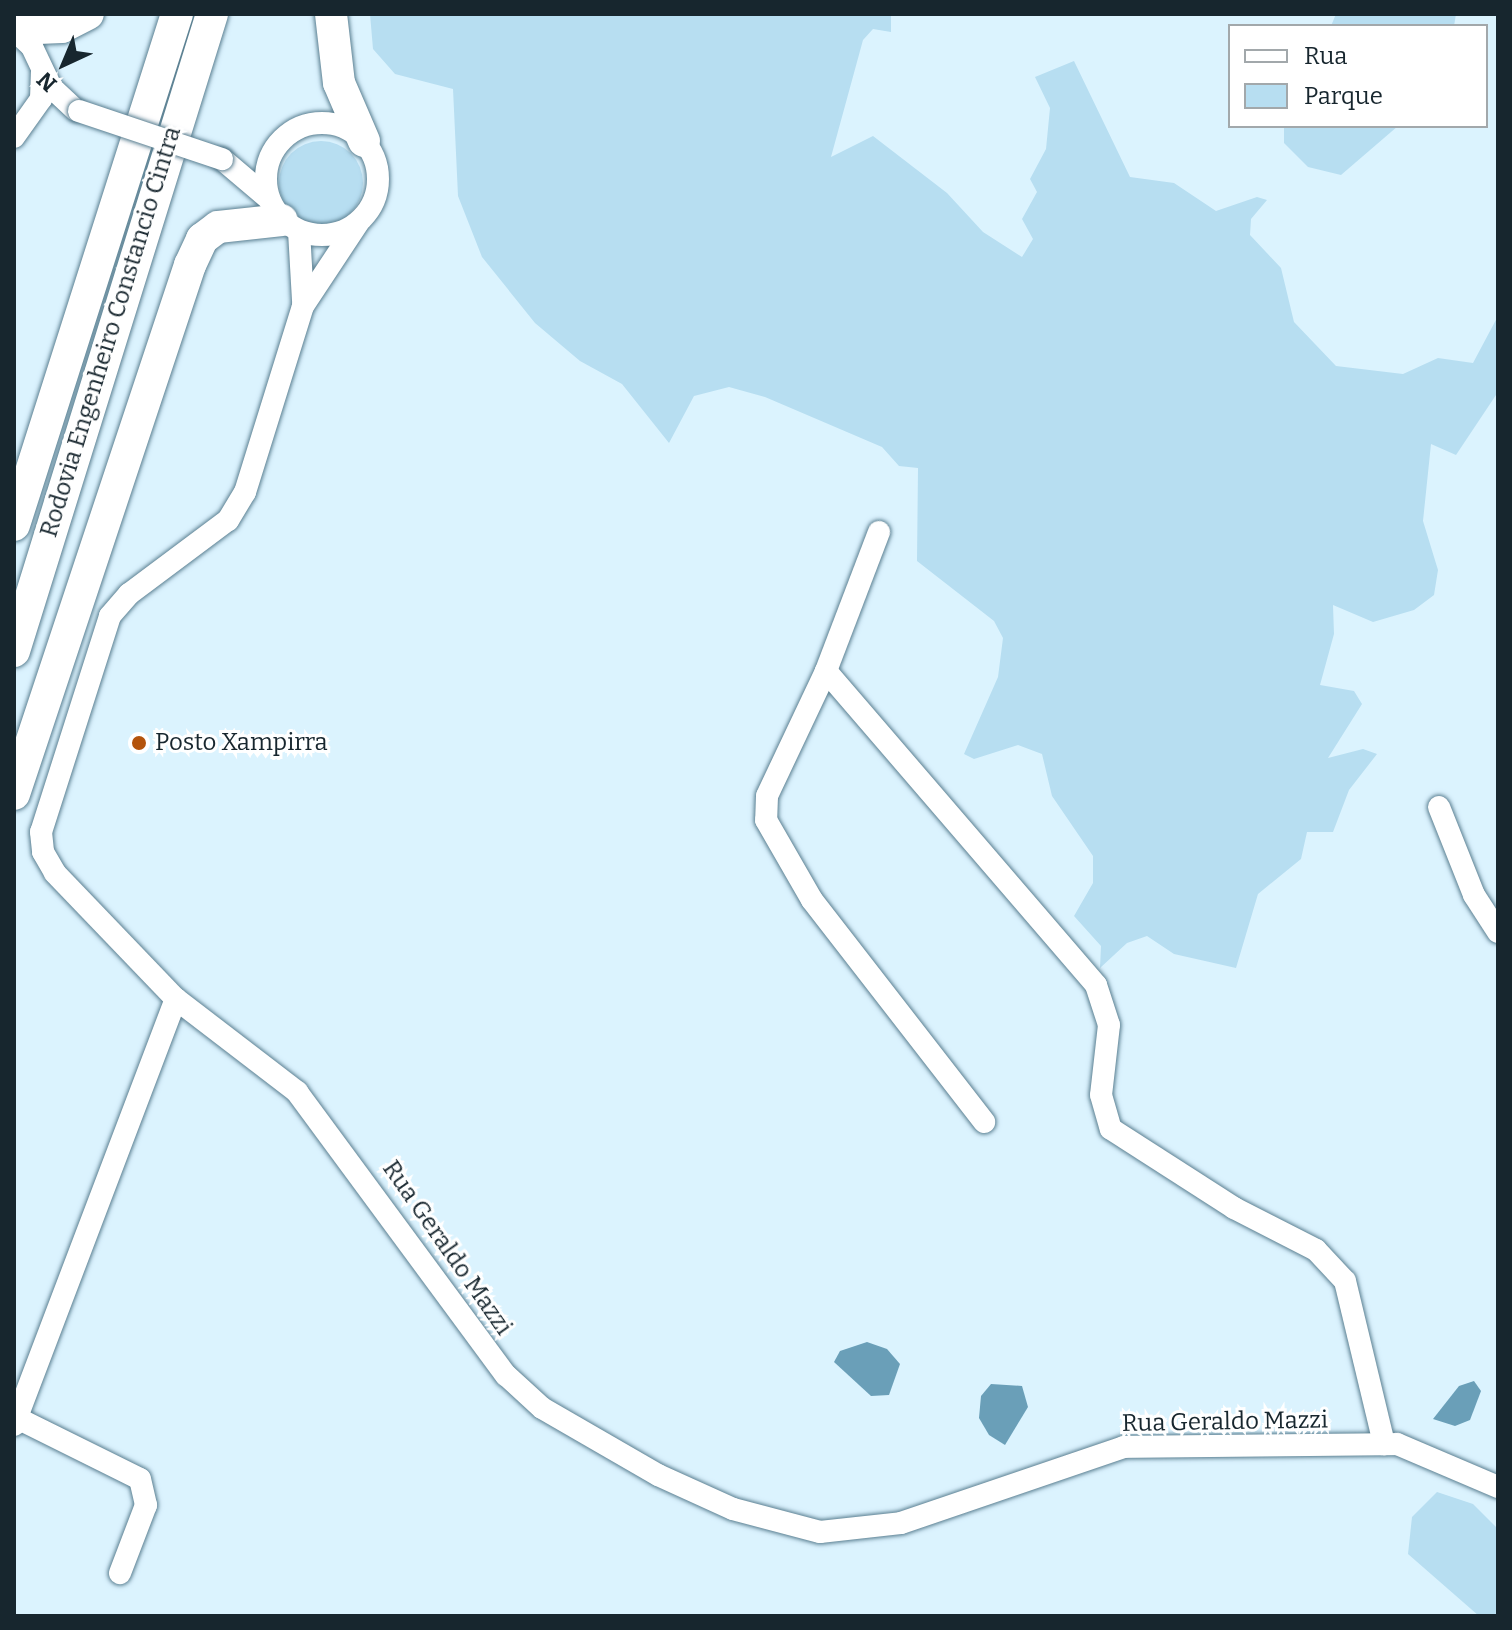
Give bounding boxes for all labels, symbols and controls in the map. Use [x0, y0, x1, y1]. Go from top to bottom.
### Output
north arrow [24, 24, 104, 104]
legend [1228, 24, 1488, 128]
text: Rua [1304, 42, 1347, 70]
text: N [31, 66, 62, 97]
text: Parque [1304, 82, 1383, 110]
street label: Rodovia Engenheiro Constancio Cintra [35, 123, 187, 541]
place label: Posto Xampirra [155, 729, 328, 757]
marker: Posto Xampirra [130, 734, 148, 752]
street label: Rua Geraldo Mazzi [376, 1155, 518, 1341]
street label: Rua Geraldo Mazzi [1122, 1406, 1328, 1438]

